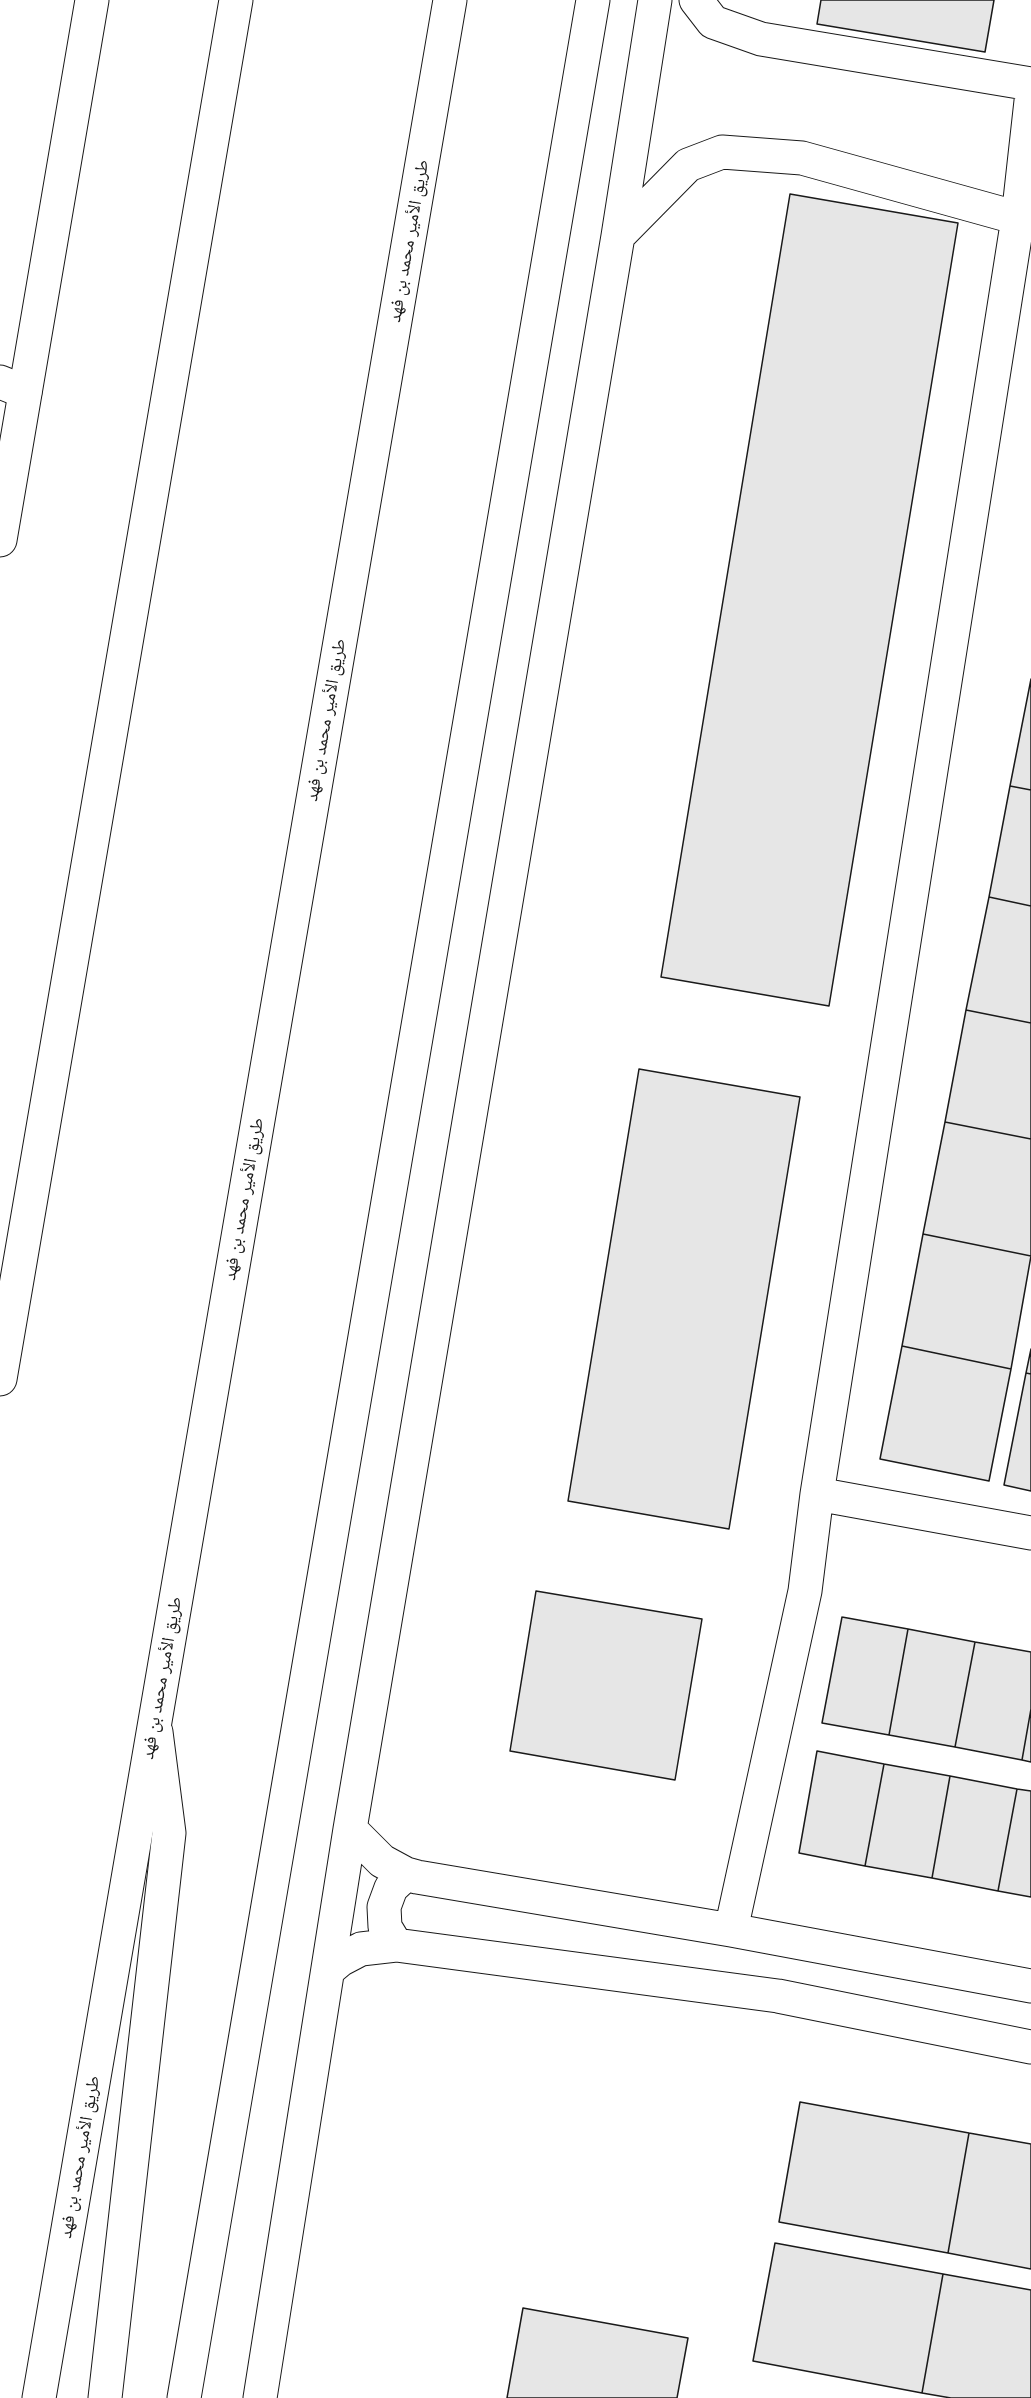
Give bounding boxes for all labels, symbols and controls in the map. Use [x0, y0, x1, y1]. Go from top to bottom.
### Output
street label: طريق الأمير محمد بن فهد [384, 158, 434, 324]
street label: طريق الأمير محمد بن فهد [301, 637, 351, 803]
street label: طريق الأمير محمد بن فهد [219, 1116, 269, 1282]
street label: طريق الأمير محمد بن فهد [137, 1595, 187, 1761]
street label: طريق الأمير محمد بن فهد [55, 2074, 105, 2240]

